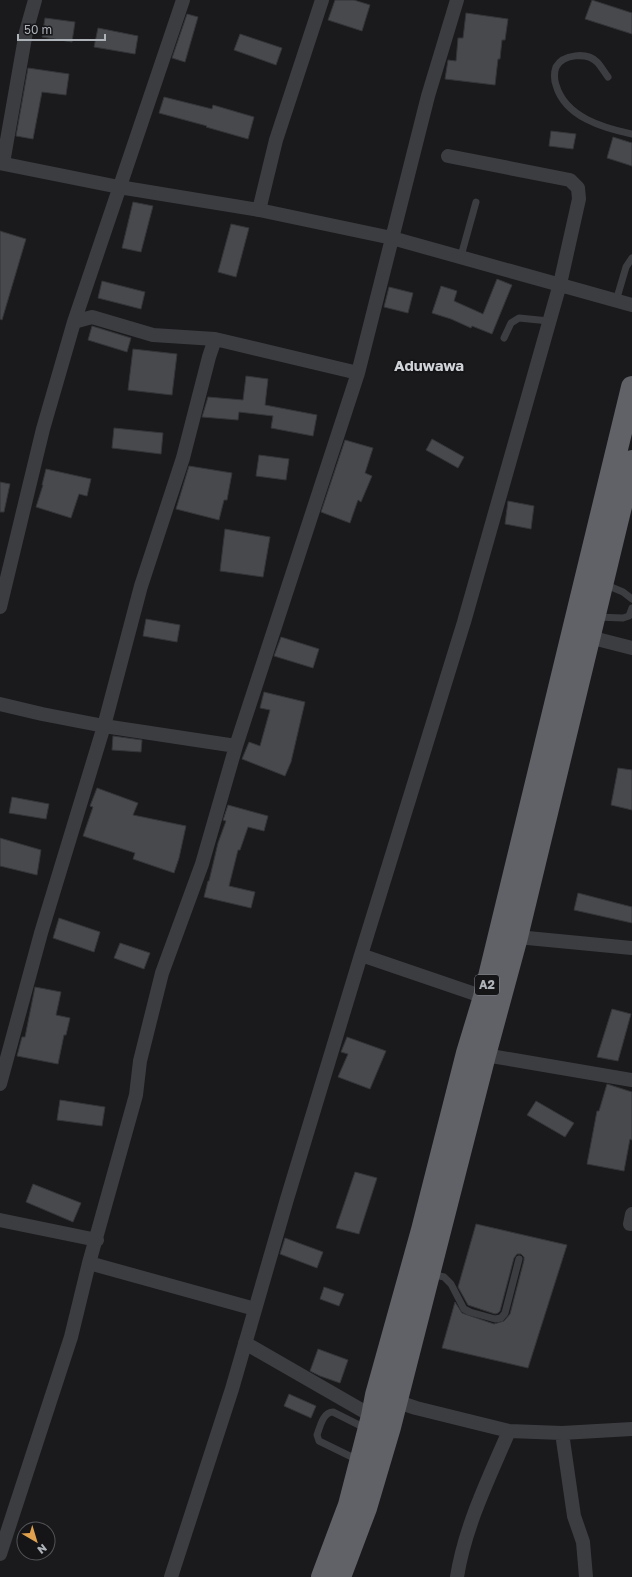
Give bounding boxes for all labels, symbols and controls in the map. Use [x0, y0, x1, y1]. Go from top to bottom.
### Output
scale bar [18, 16, 105, 42]
text: 50 m [24, 22, 52, 37]
district label: Aduwawa [394, 356, 464, 374]
road number: A2 [475, 975, 499, 995]
north arrow [16, 1521, 56, 1561]
text: N [35, 1542, 50, 1557]

